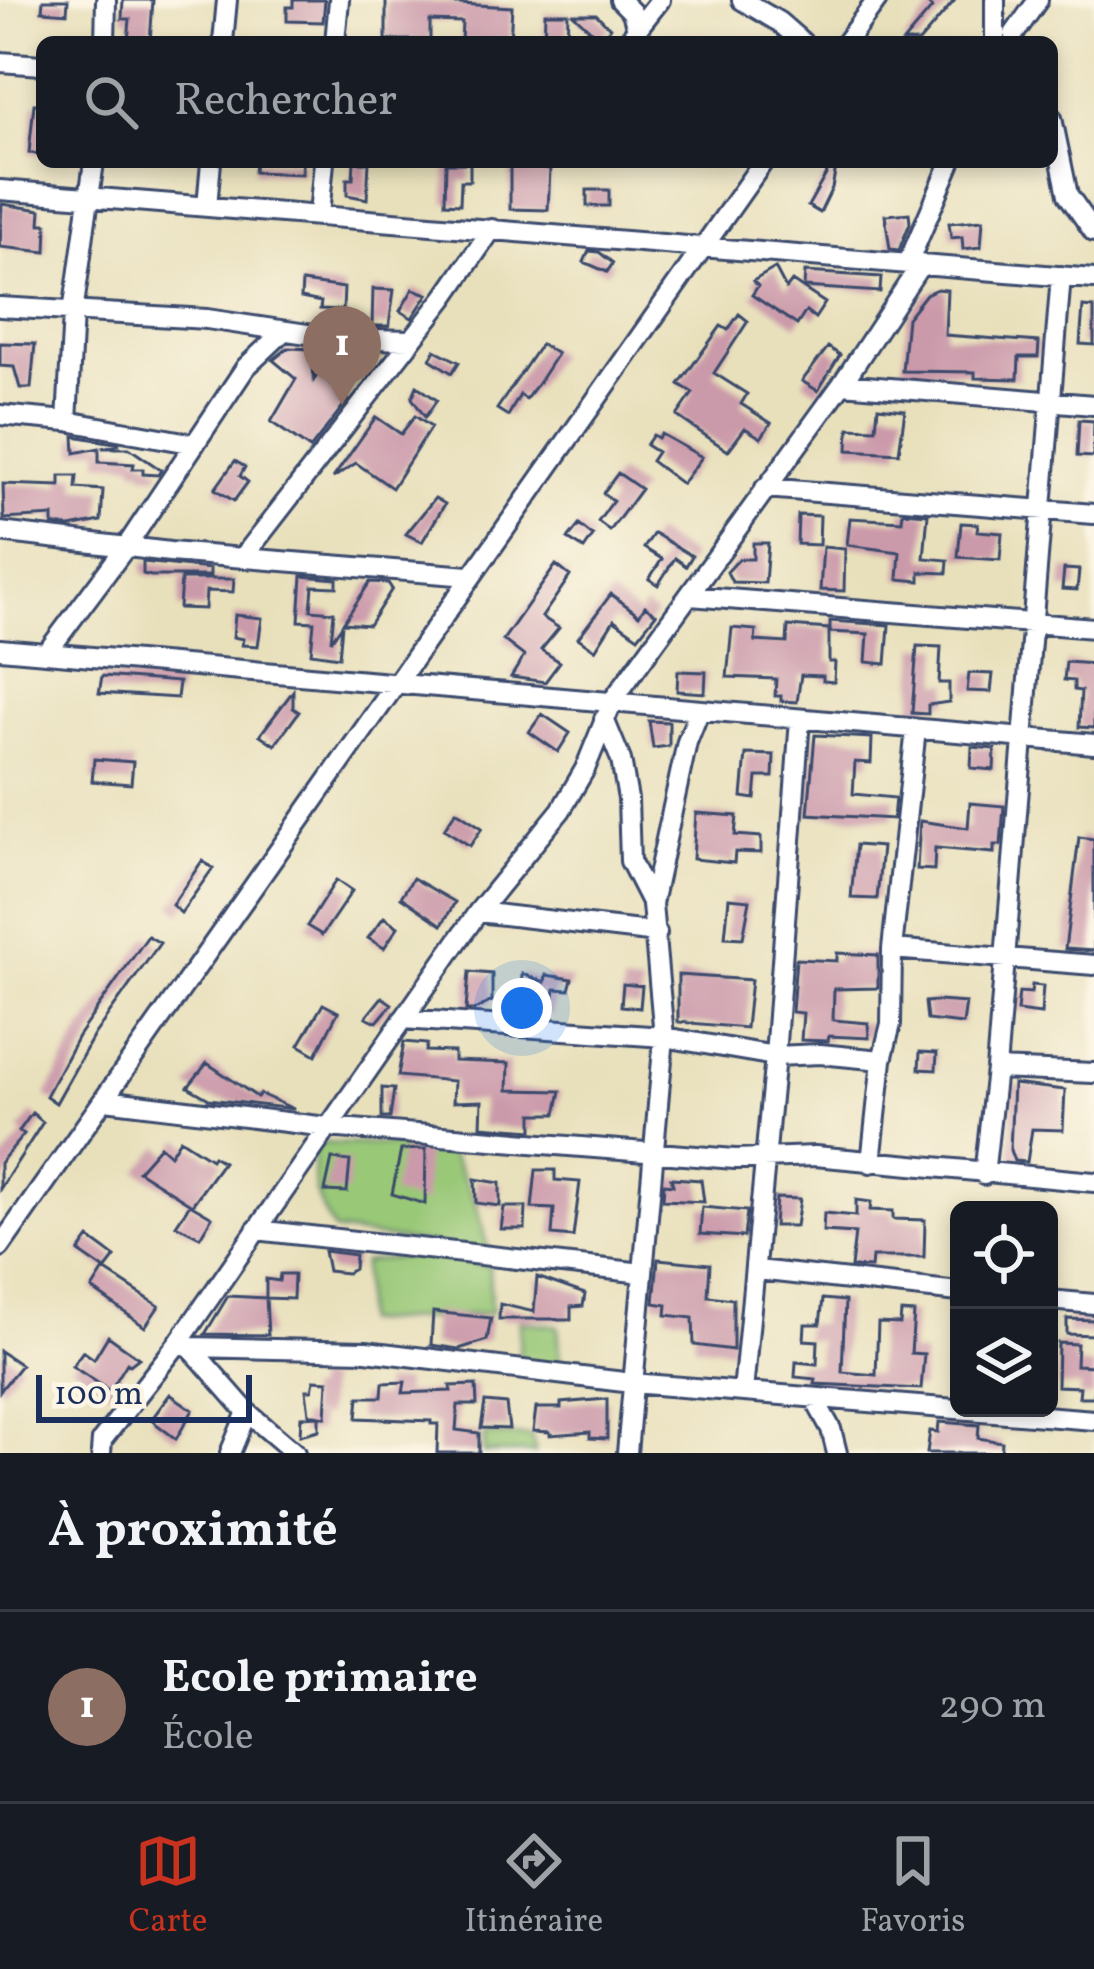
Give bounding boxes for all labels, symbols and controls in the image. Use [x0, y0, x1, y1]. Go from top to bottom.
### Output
search box [36, 36, 1058, 168]
icon: search [78, 69, 144, 135]
text: Rechercher [174, 71, 397, 134]
pin: 1 [303, 306, 381, 405]
your location [492, 978, 552, 1038]
map controls [950, 1201, 1058, 1417]
button: locate [950, 1201, 1058, 1309]
button: layers [950, 1309, 1058, 1417]
scale bar [36, 1369, 252, 1422]
text: 100 m [54, 1373, 143, 1419]
text: À proximité [48, 1496, 338, 1567]
text: Ecole primaire [162, 1648, 478, 1711]
text: 1 [79, 1680, 95, 1734]
text: 290 m [939, 1680, 1046, 1734]
text: École [162, 1711, 253, 1765]
tab: Carte [129, 1828, 207, 1946]
tab: Itinéraire [465, 1828, 603, 1946]
tab: Favoris [860, 1828, 965, 1946]

